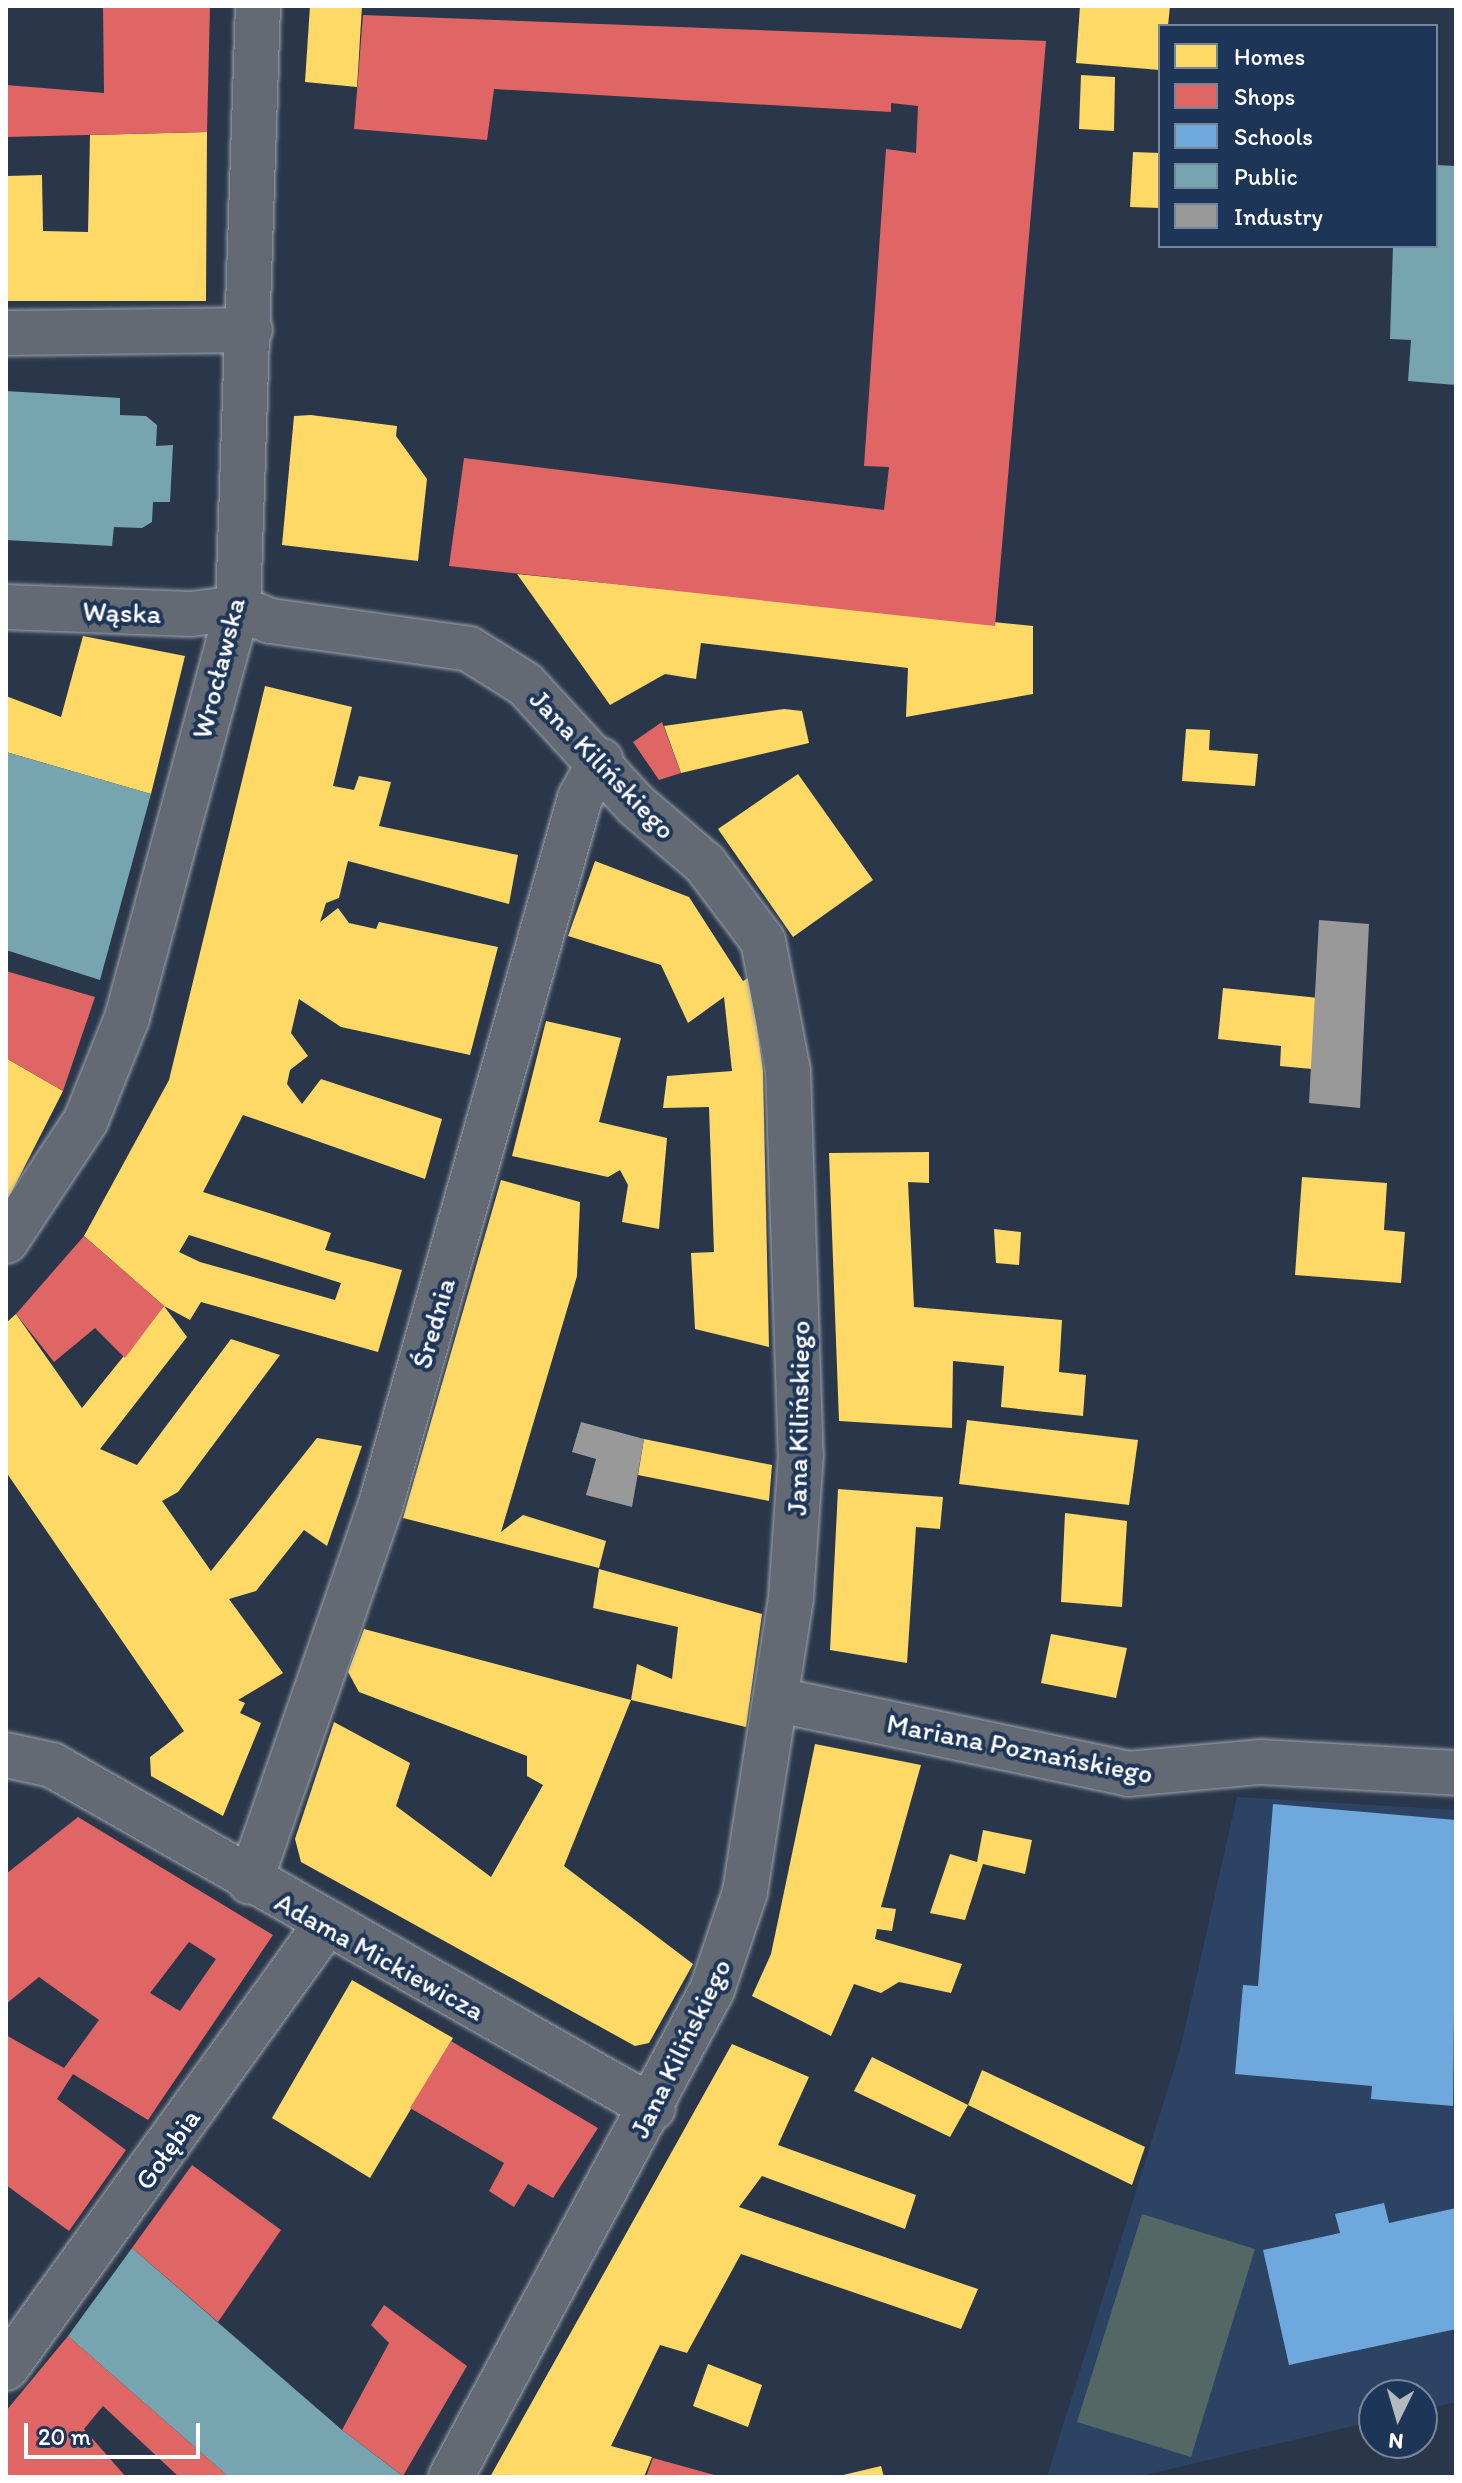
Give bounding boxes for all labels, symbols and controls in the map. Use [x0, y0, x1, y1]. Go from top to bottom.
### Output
legend [1158, 24, 1438, 248]
text: Homes [1234, 42, 1305, 71]
text: Shops [1234, 82, 1295, 111]
text: Schools [1234, 122, 1313, 151]
text: Public [1234, 162, 1298, 191]
text: Industry [1234, 202, 1323, 231]
street label: Wąska [82, 594, 162, 630]
street label: Wrocławska [184, 594, 252, 742]
street label: Jana Kilińskiego [523, 682, 683, 846]
street label: Średnia [404, 1274, 462, 1372]
street label: Jana Kilińskiego [779, 1320, 817, 1516]
street label: Mariana Poznańskiego [885, 1706, 1155, 1790]
street label: Adama Mickiewicza [270, 1885, 490, 2027]
street label: Jana Kilińskiego [622, 1953, 738, 2143]
street label: Gołębia [127, 2102, 207, 2196]
north arrow [1358, 2379, 1438, 2459]
scale bar [28, 2407, 204, 2457]
text: 20 m [38, 2422, 91, 2451]
text: N [1387, 2427, 1405, 2456]

